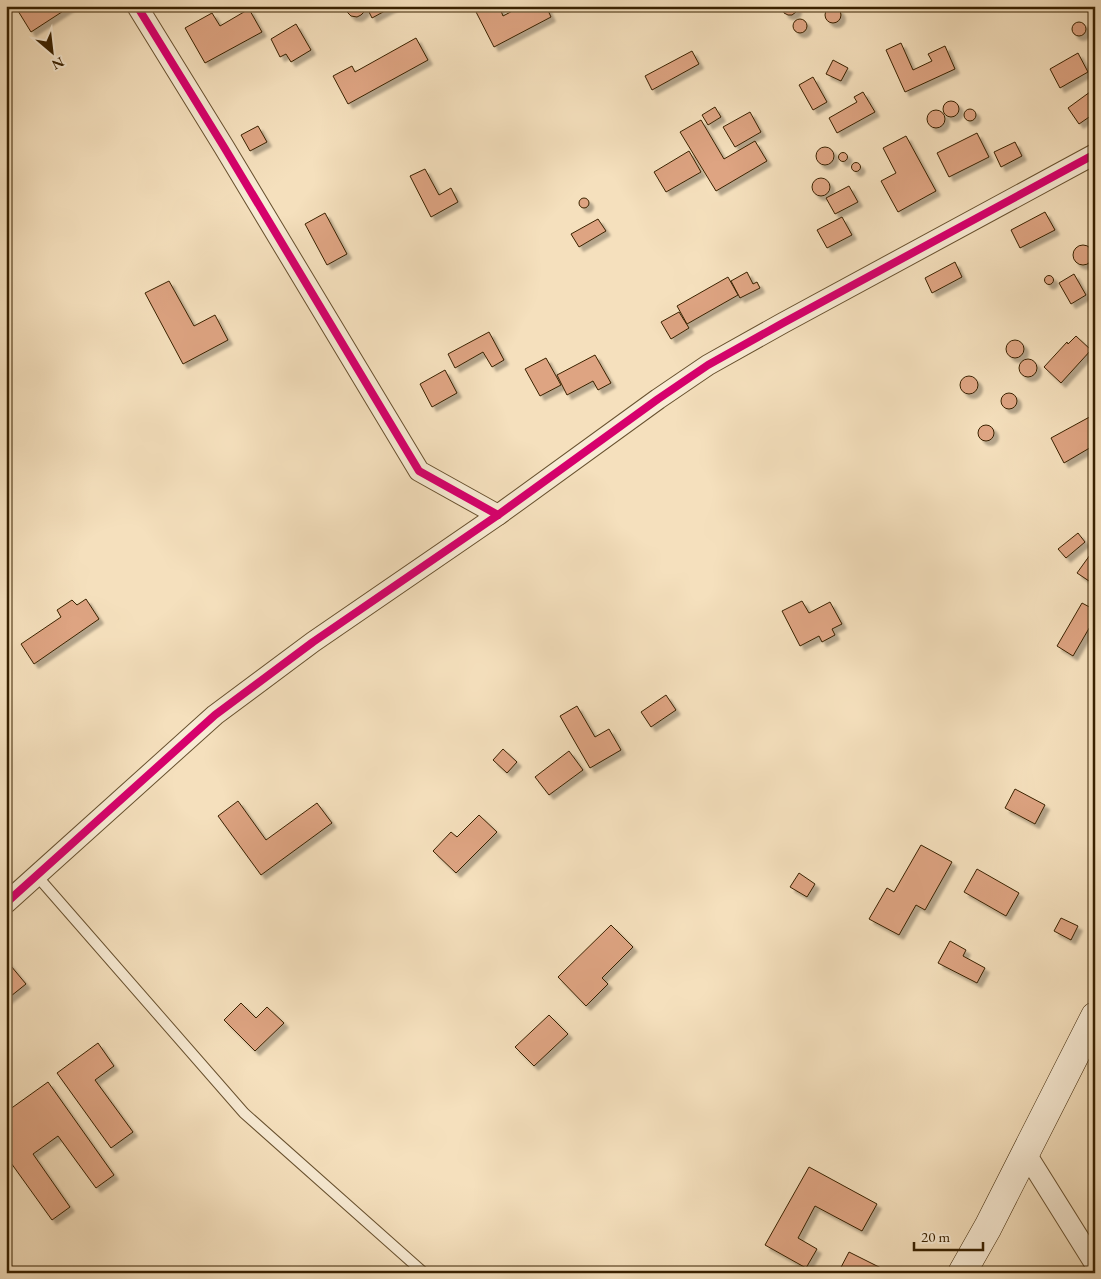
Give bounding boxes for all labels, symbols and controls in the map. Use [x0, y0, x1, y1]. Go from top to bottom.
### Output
north arrow [28, 28, 78, 78]
text: N [48, 53, 67, 74]
scale bar [914, 1219, 982, 1251]
text: 20 m [921, 1227, 950, 1246]

